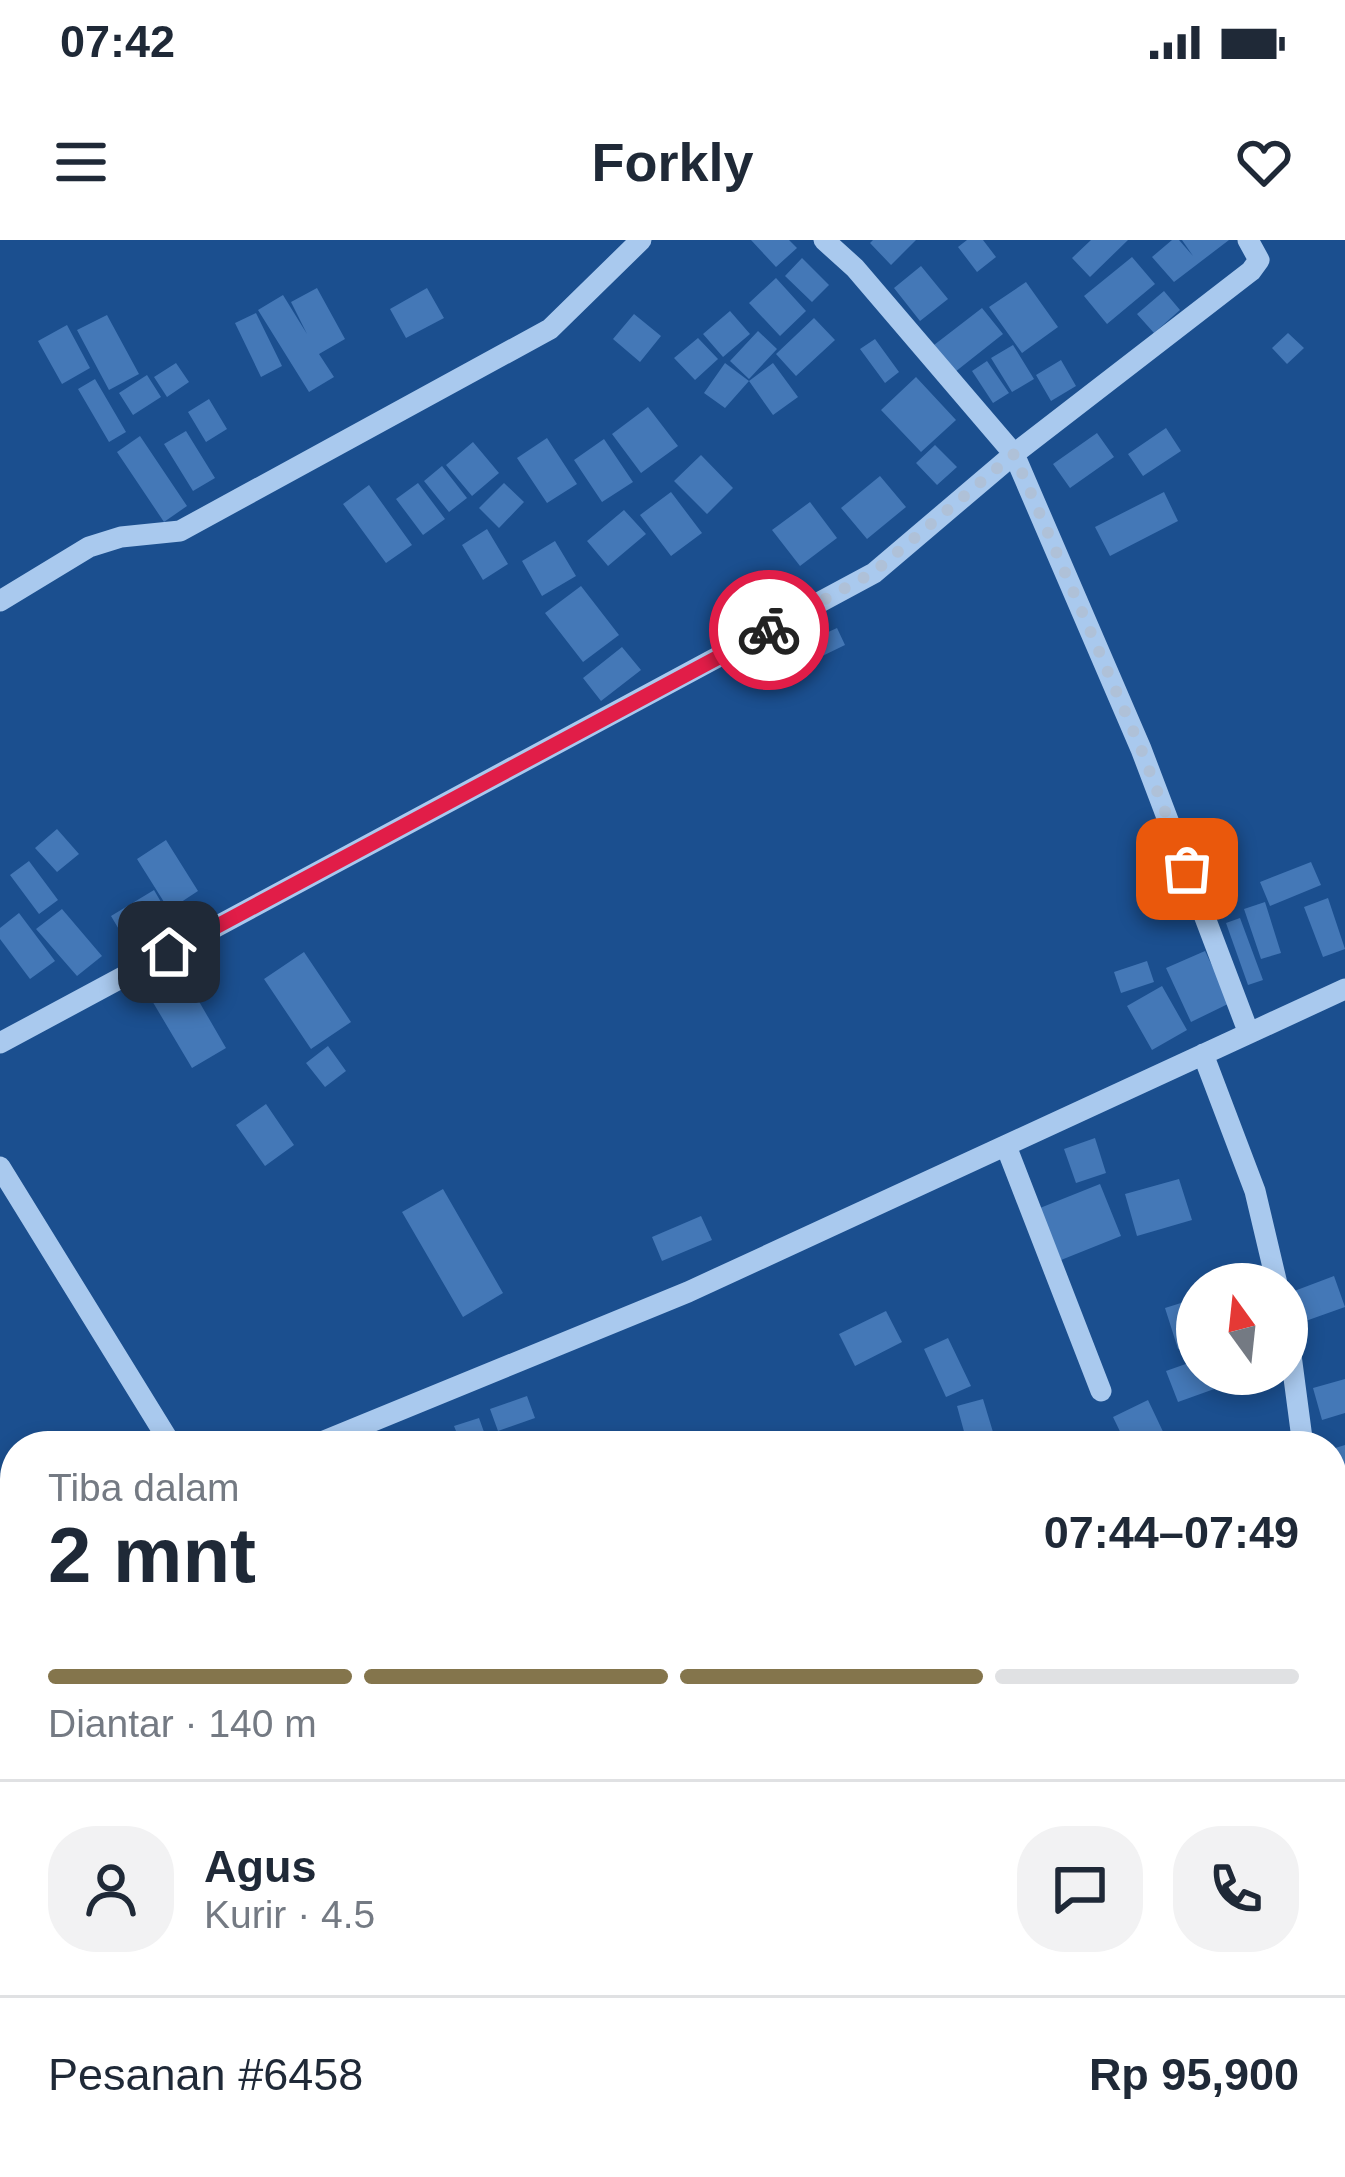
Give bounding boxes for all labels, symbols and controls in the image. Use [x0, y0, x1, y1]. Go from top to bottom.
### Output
text: 07:42 [60, 16, 175, 67]
icon: menu [48, 129, 114, 195]
icon: heart [1231, 129, 1297, 195]
text: Forkly [591, 132, 754, 192]
courier [709, 570, 829, 690]
icon: bike [736, 597, 802, 663]
pin [1136, 818, 1238, 920]
icon: bag [1154, 836, 1220, 902]
pin [118, 901, 220, 1003]
icon: home [136, 919, 202, 985]
north arrow [1176, 1263, 1308, 1395]
map controls [1176, 1263, 1308, 1395]
text: Tiba dalam [48, 1466, 239, 1509]
text: 07:44–07:49 [1044, 1507, 1299, 1558]
text: 2 mnt [48, 1511, 256, 1599]
text: Diantar · 140 m [48, 1702, 317, 1745]
button: person [48, 1826, 174, 1952]
button: chat [1017, 1826, 1143, 1952]
button: phone [1173, 1826, 1299, 1952]
text: Agus [204, 1841, 317, 1892]
text: Kurir · 4.5 [204, 1893, 375, 1936]
text: Pesanan #6458 [48, 2049, 363, 2100]
text: Rp 95,900 [1089, 2049, 1299, 2100]

